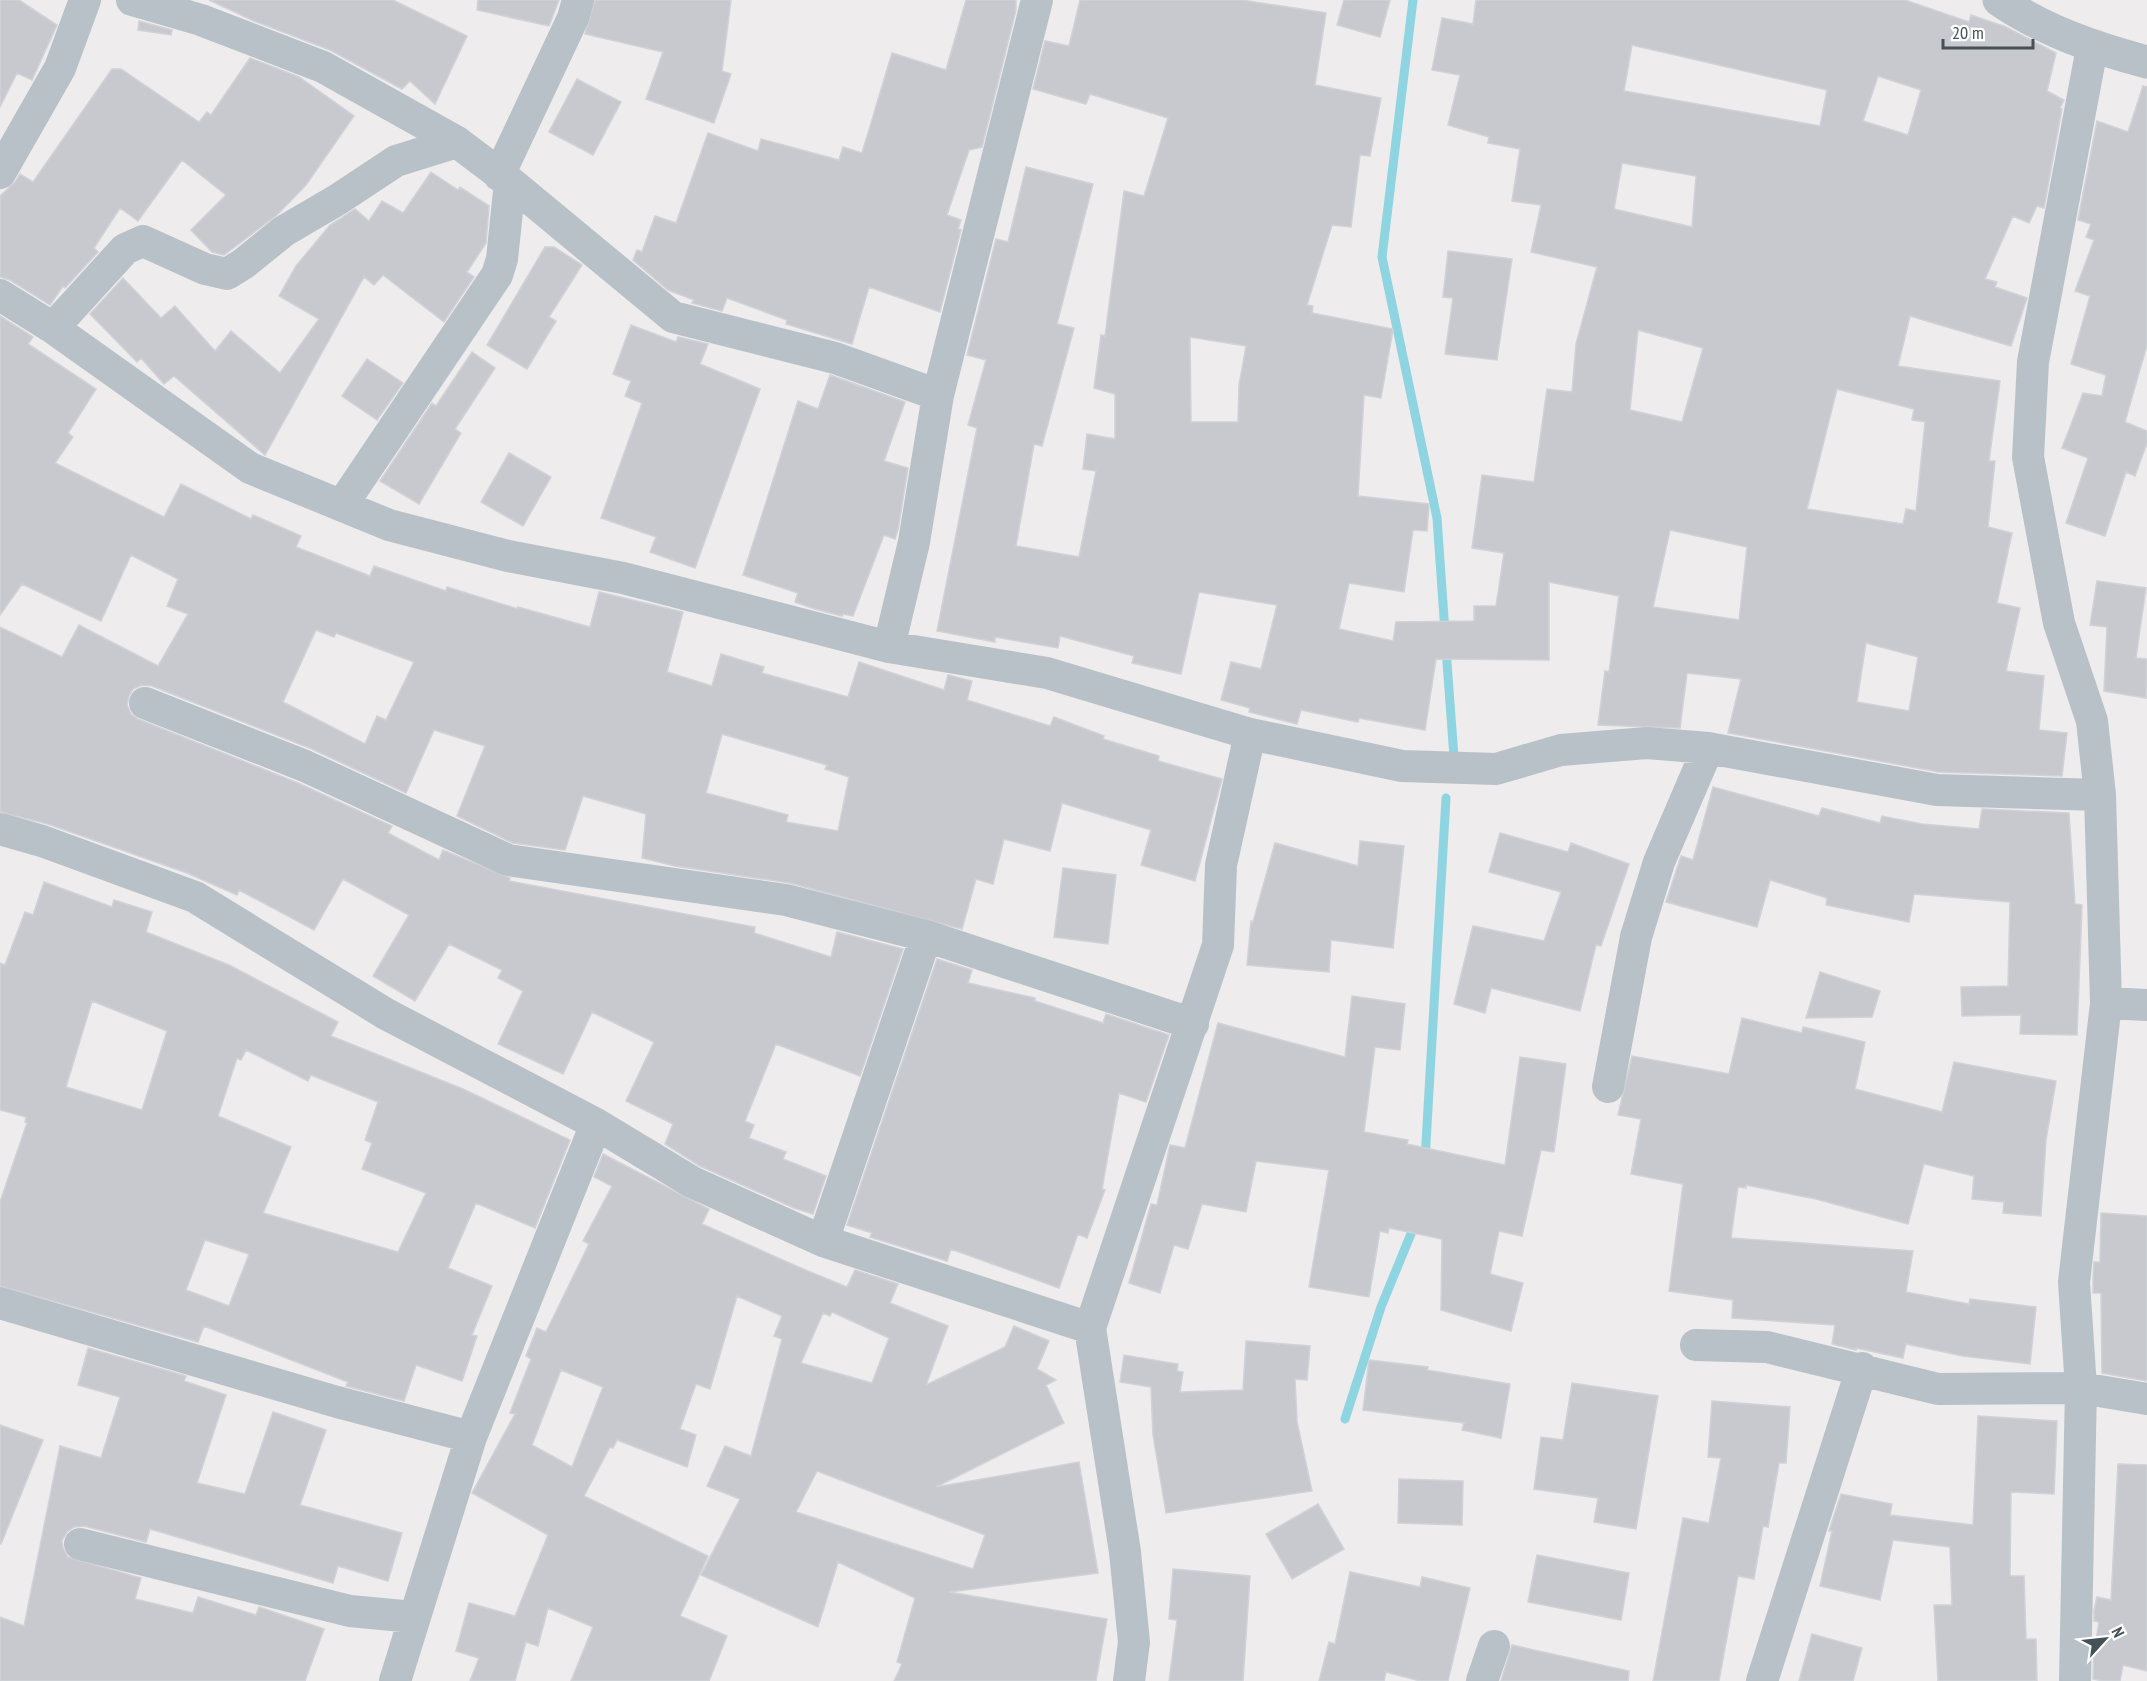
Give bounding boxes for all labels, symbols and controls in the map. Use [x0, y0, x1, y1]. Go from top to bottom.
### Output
scale bar [1943, 12, 2033, 50]
text: 20 m [1952, 21, 1984, 44]
north arrow [2075, 1609, 2135, 1669]
text: N [2107, 1624, 2129, 1641]

